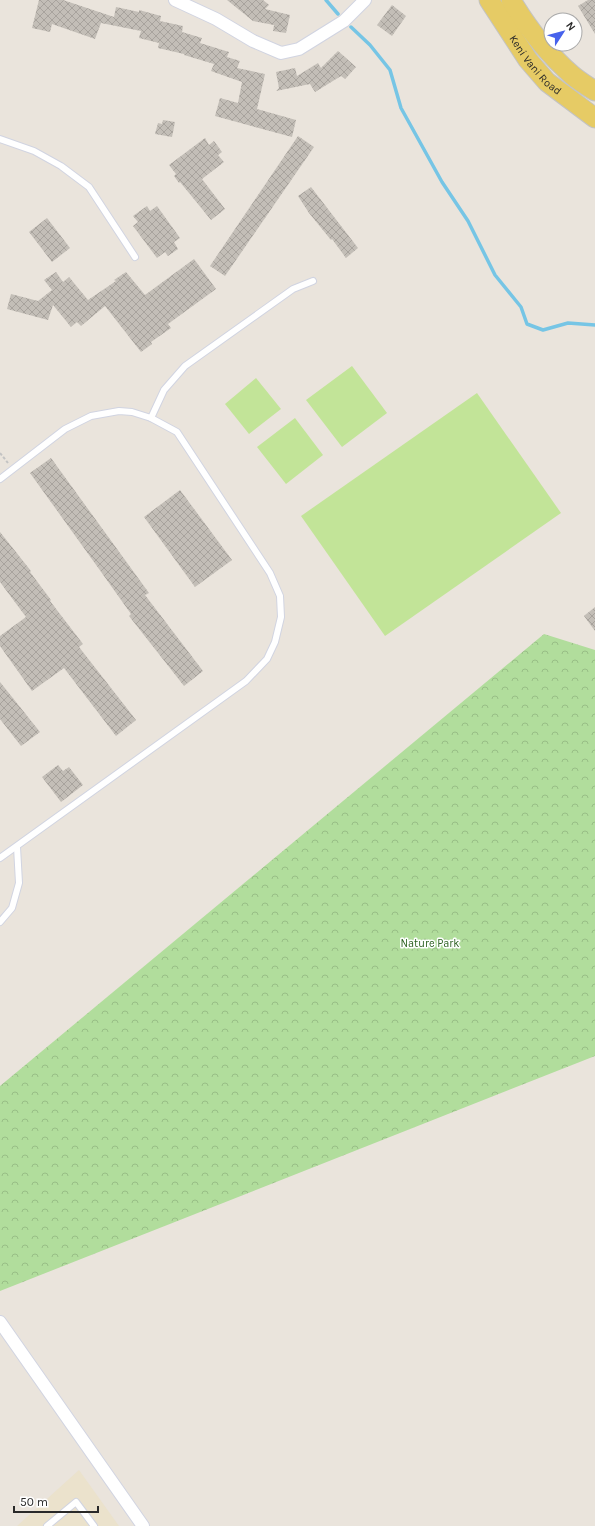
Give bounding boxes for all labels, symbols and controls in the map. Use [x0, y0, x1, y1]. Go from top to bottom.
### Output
north arrow [543, 12, 583, 52]
text: N [563, 19, 578, 33]
street label: Keni Vani Road [507, 32, 564, 97]
park label: Nature Park [401, 937, 459, 950]
scale bar [14, 1488, 98, 1514]
text: 50 m [20, 1495, 48, 1509]

